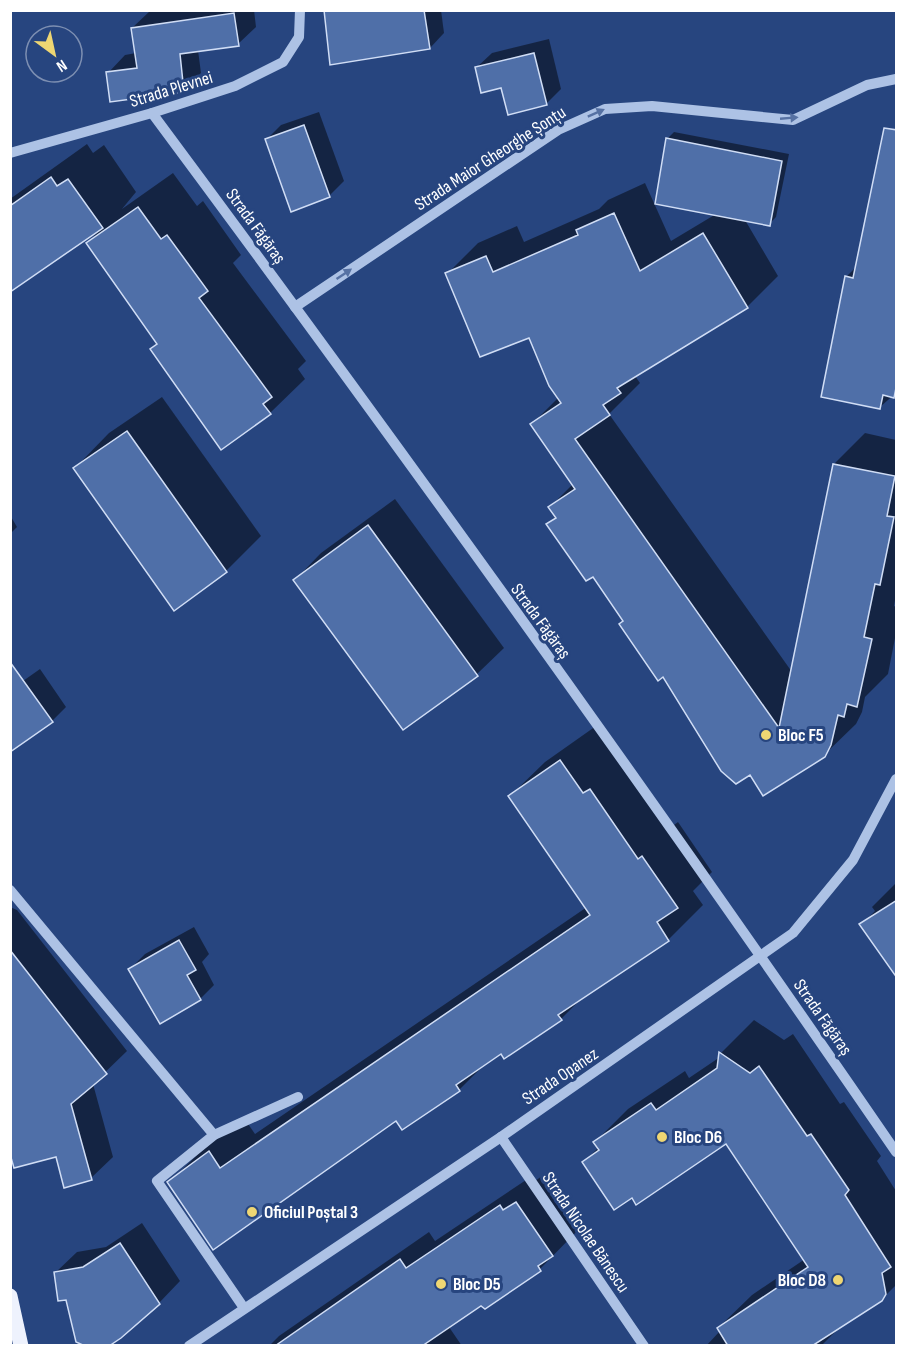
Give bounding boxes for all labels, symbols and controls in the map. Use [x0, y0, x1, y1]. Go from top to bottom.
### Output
north arrow [24, 24, 84, 84]
text: N [53, 55, 70, 76]
street label: Strada Plevnei [127, 67, 215, 112]
street label: Strada Maior Gheorghe Șonțu [411, 102, 570, 215]
one-way arrow [588, 108, 606, 118]
one-way arrow [780, 113, 799, 122]
street label: Strada Făgăraș [221, 185, 290, 268]
one-way arrow [336, 269, 352, 280]
street label: Strada Făgăraș [506, 580, 575, 663]
place label: Bloc F5 [778, 725, 824, 746]
marker: Bloc F5 [759, 728, 773, 742]
street label: Strada Făgăraș [789, 975, 856, 1059]
street label: Strada Opanez [518, 1043, 603, 1109]
place label: Bloc D6 [674, 1127, 722, 1148]
marker: Bloc D6 [655, 1130, 669, 1144]
street label: Strada Nicolae Bănescu [537, 1168, 634, 1297]
place label: Oficiul Poștal 3 [264, 1202, 358, 1223]
marker: Oficiul Poștal 3 [245, 1205, 259, 1219]
place label: Bloc D8 [778, 1270, 826, 1291]
marker: Bloc D8 [831, 1273, 845, 1287]
place label: Bloc D5 [453, 1274, 501, 1295]
marker: Bloc D5 [434, 1277, 448, 1291]

